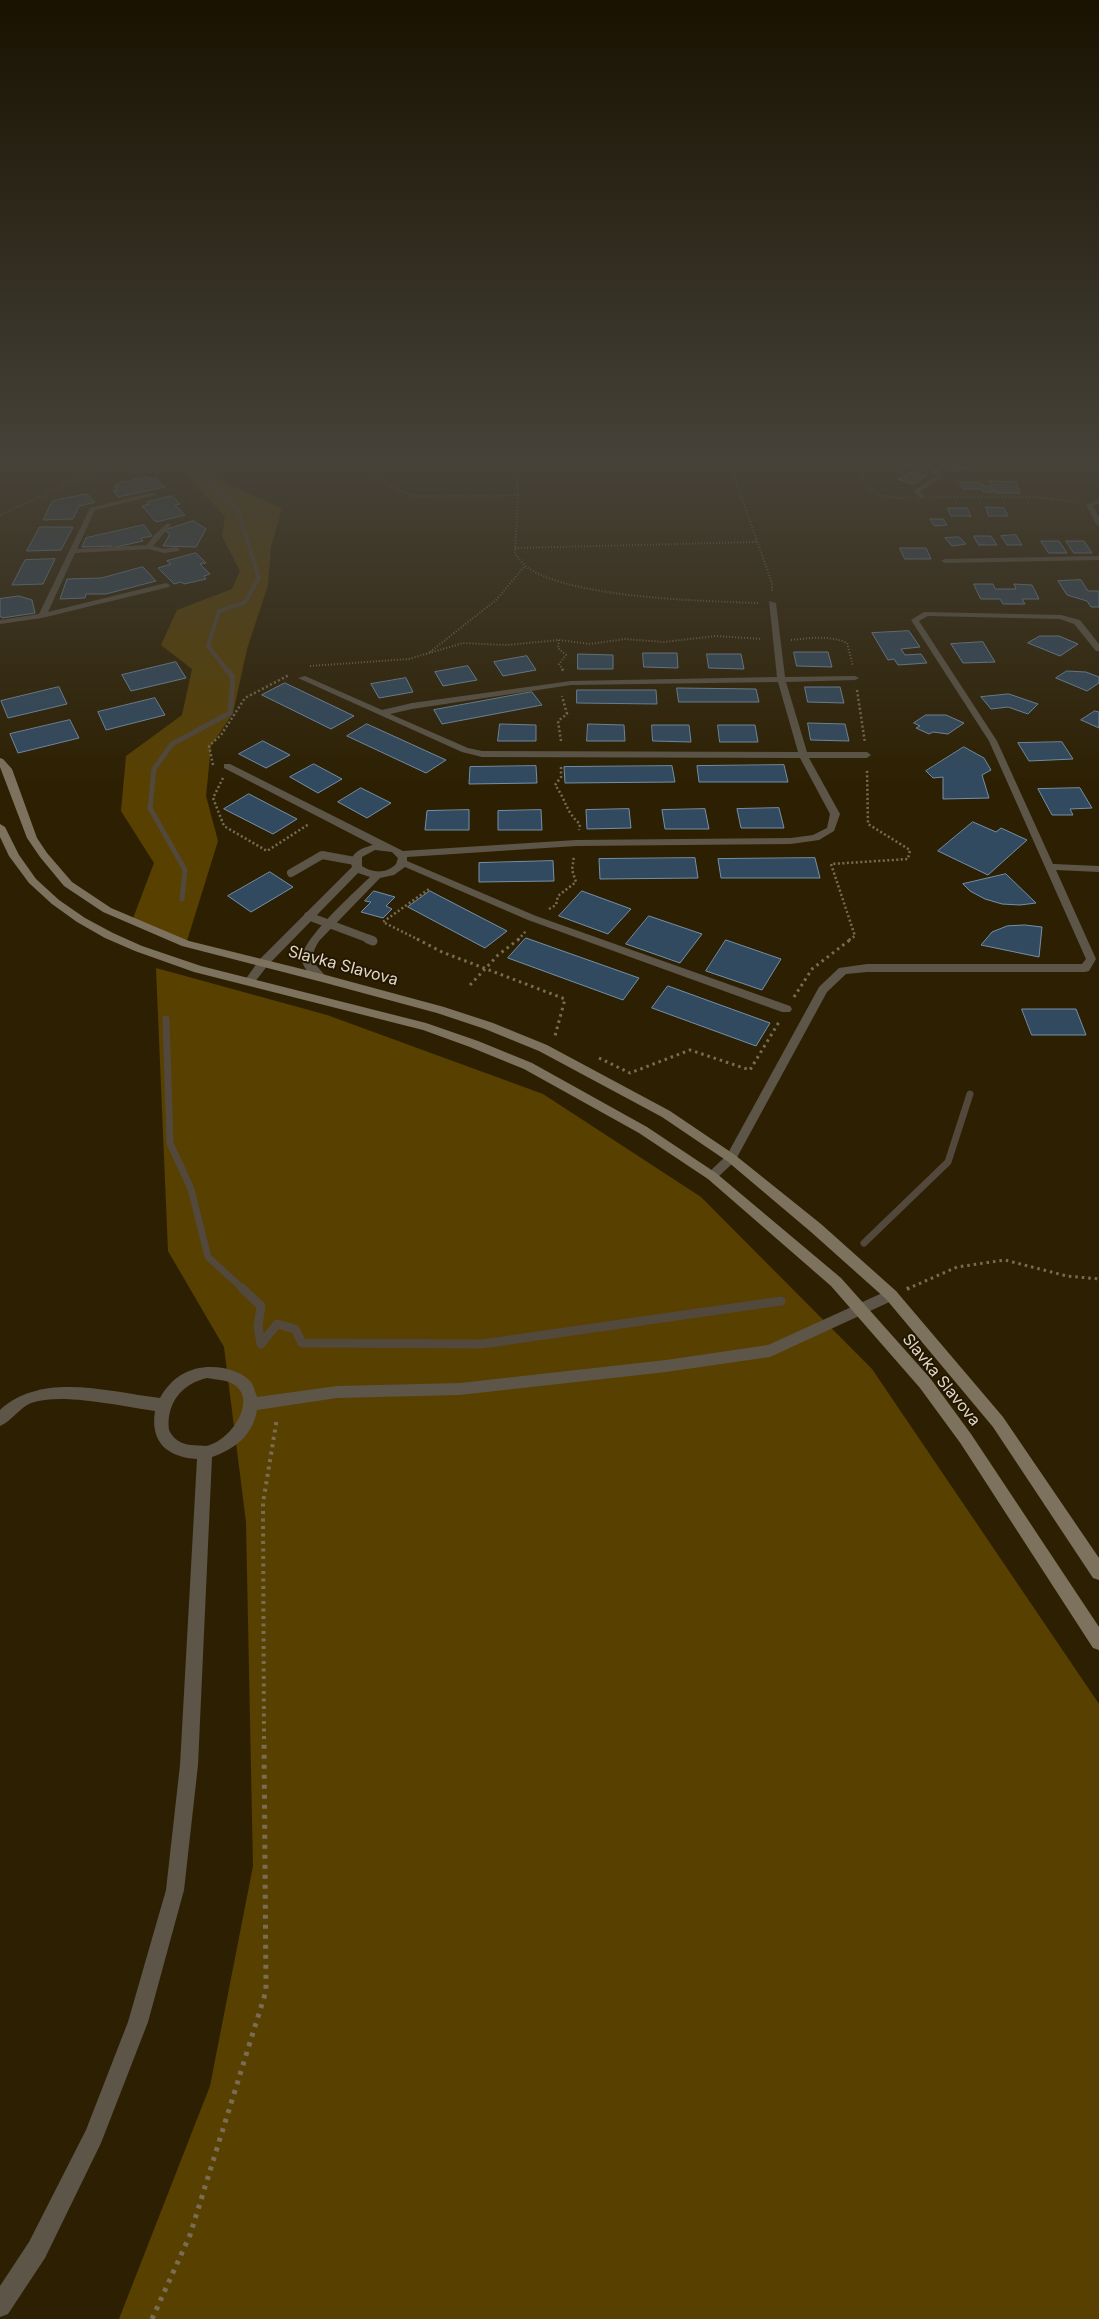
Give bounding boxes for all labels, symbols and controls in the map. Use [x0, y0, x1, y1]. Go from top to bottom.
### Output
street label: Slavka Slavova [286, 942, 400, 990]
street label: Slavka Slavova [898, 1330, 984, 1430]

